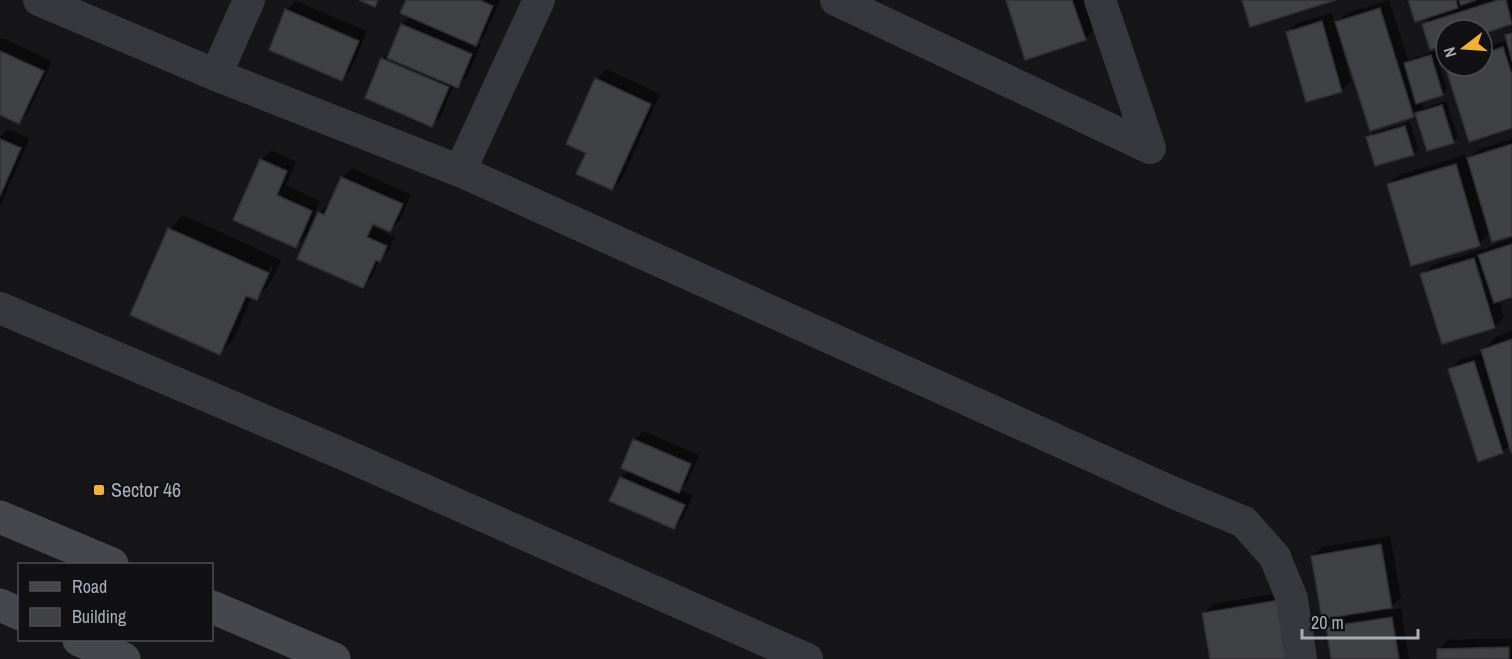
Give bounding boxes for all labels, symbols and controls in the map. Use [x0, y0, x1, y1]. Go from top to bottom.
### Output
north arrow [1434, 18, 1494, 78]
text: N [1438, 45, 1462, 60]
place label: Sector 46 [111, 476, 181, 503]
marker: Sector 46 [92, 483, 106, 497]
legend [18, 563, 213, 641]
text: Road [72, 574, 107, 599]
scale bar [1302, 602, 1418, 640]
text: Building [72, 604, 127, 629]
text: 20 m [1311, 610, 1344, 635]

